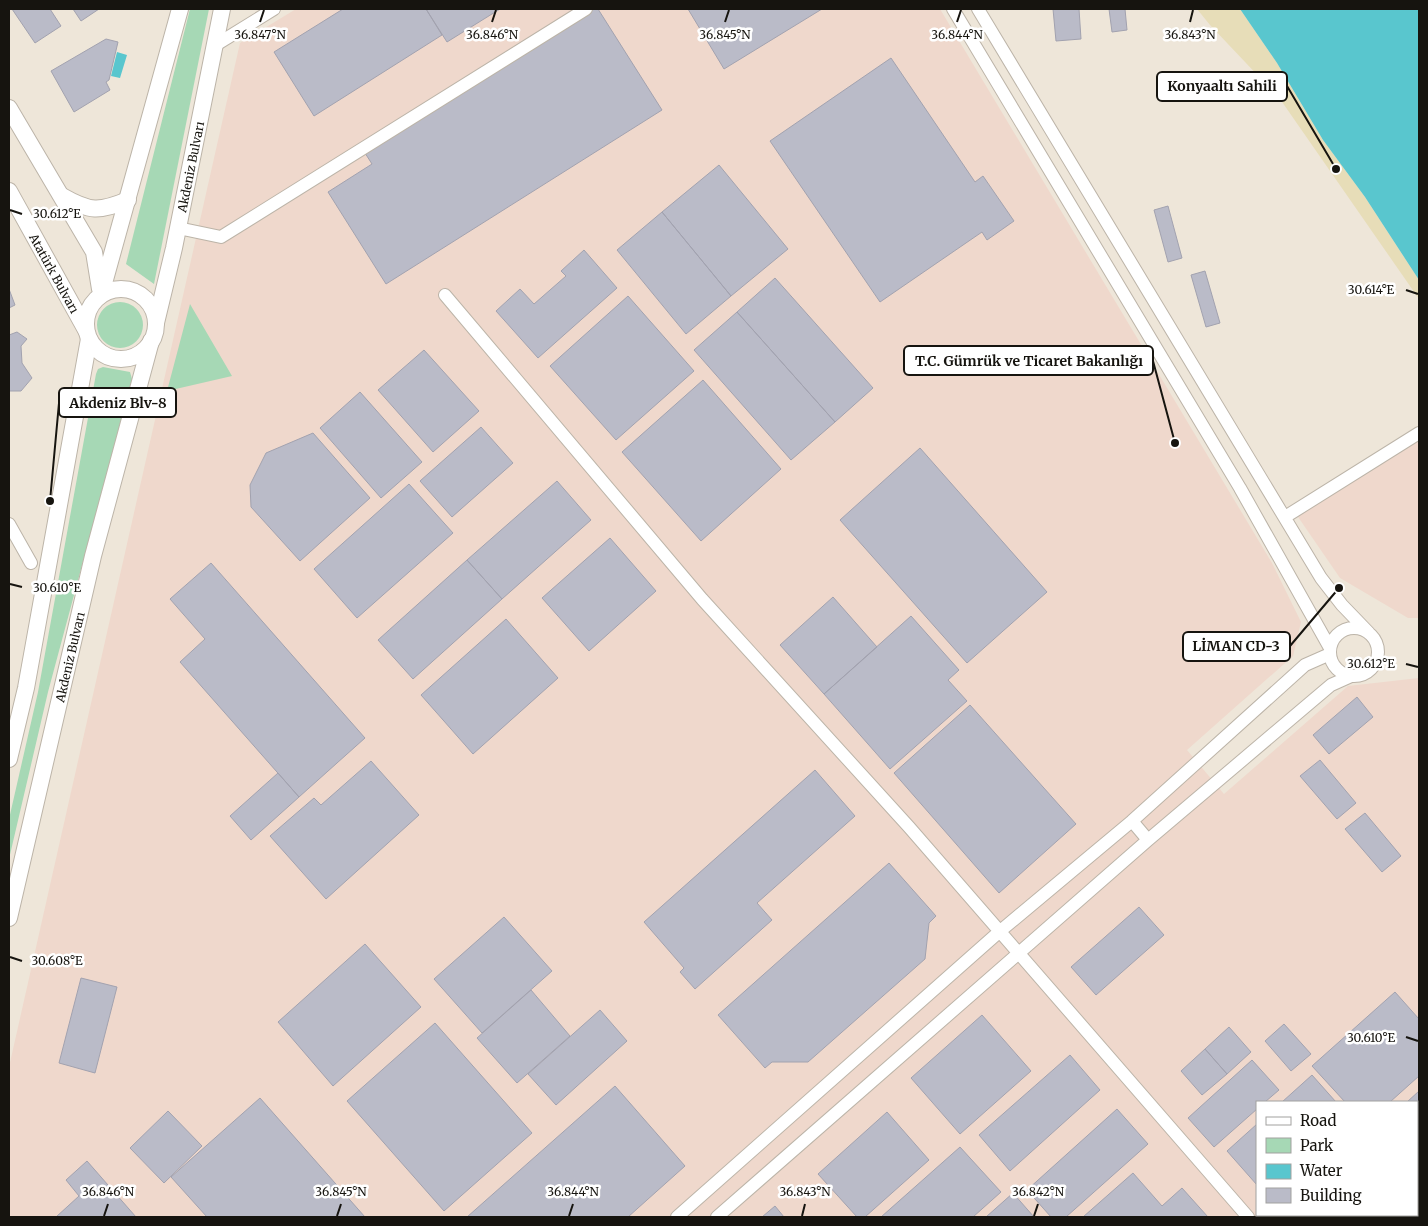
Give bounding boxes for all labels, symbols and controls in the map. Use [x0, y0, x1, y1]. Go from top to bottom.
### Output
text: 36.847°N [234, 27, 286, 42]
text: 36.846°N [466, 27, 519, 42]
text: 36.845°N [699, 27, 751, 42]
text: 36.844°N [931, 27, 984, 42]
text: 36.843°N [1164, 27, 1216, 42]
callout: Konyaaltı Sahili [1157, 72, 1287, 101]
text: Konyaaltı Sahili [1167, 77, 1277, 95]
street label: Akdeniz Bulvarı [174, 120, 207, 214]
text: 30.612°E [33, 206, 81, 221]
street label: Atatürk Bulvarı [26, 230, 83, 316]
text: 30.614°E [1348, 282, 1395, 297]
callout: T.C. Gümrük ve Ticaret Bakanlığı [904, 346, 1153, 375]
text: T.C. Gümrük ve Ticaret Bakanlığı [915, 352, 1143, 370]
callout: Akdeniz Blv-8 [59, 388, 176, 417]
text: Akdeniz Blv-8 [68, 394, 167, 412]
text: 30.610°E [33, 580, 81, 595]
street label: Akdeniz Bulvarı [52, 610, 87, 705]
callout: LİMAN CD-3 [1183, 632, 1290, 661]
text: LİMAN CD-3 [1192, 637, 1280, 655]
text: 30.612°E [1347, 656, 1395, 671]
text: 30.608°E [31, 953, 83, 968]
text: 30.610°E [1347, 1030, 1395, 1045]
legend [1256, 1101, 1418, 1216]
text: Road [1300, 1111, 1336, 1130]
text: Park [1300, 1136, 1334, 1155]
text: Water [1299, 1161, 1343, 1180]
text: 36.846°N [82, 1184, 135, 1199]
text: 36.845°N [315, 1184, 367, 1199]
text: 36.844°N [547, 1184, 600, 1199]
text: 36.843°N [779, 1184, 831, 1199]
text: 36.842°N [1012, 1184, 1065, 1199]
text: Building [1300, 1186, 1362, 1205]

